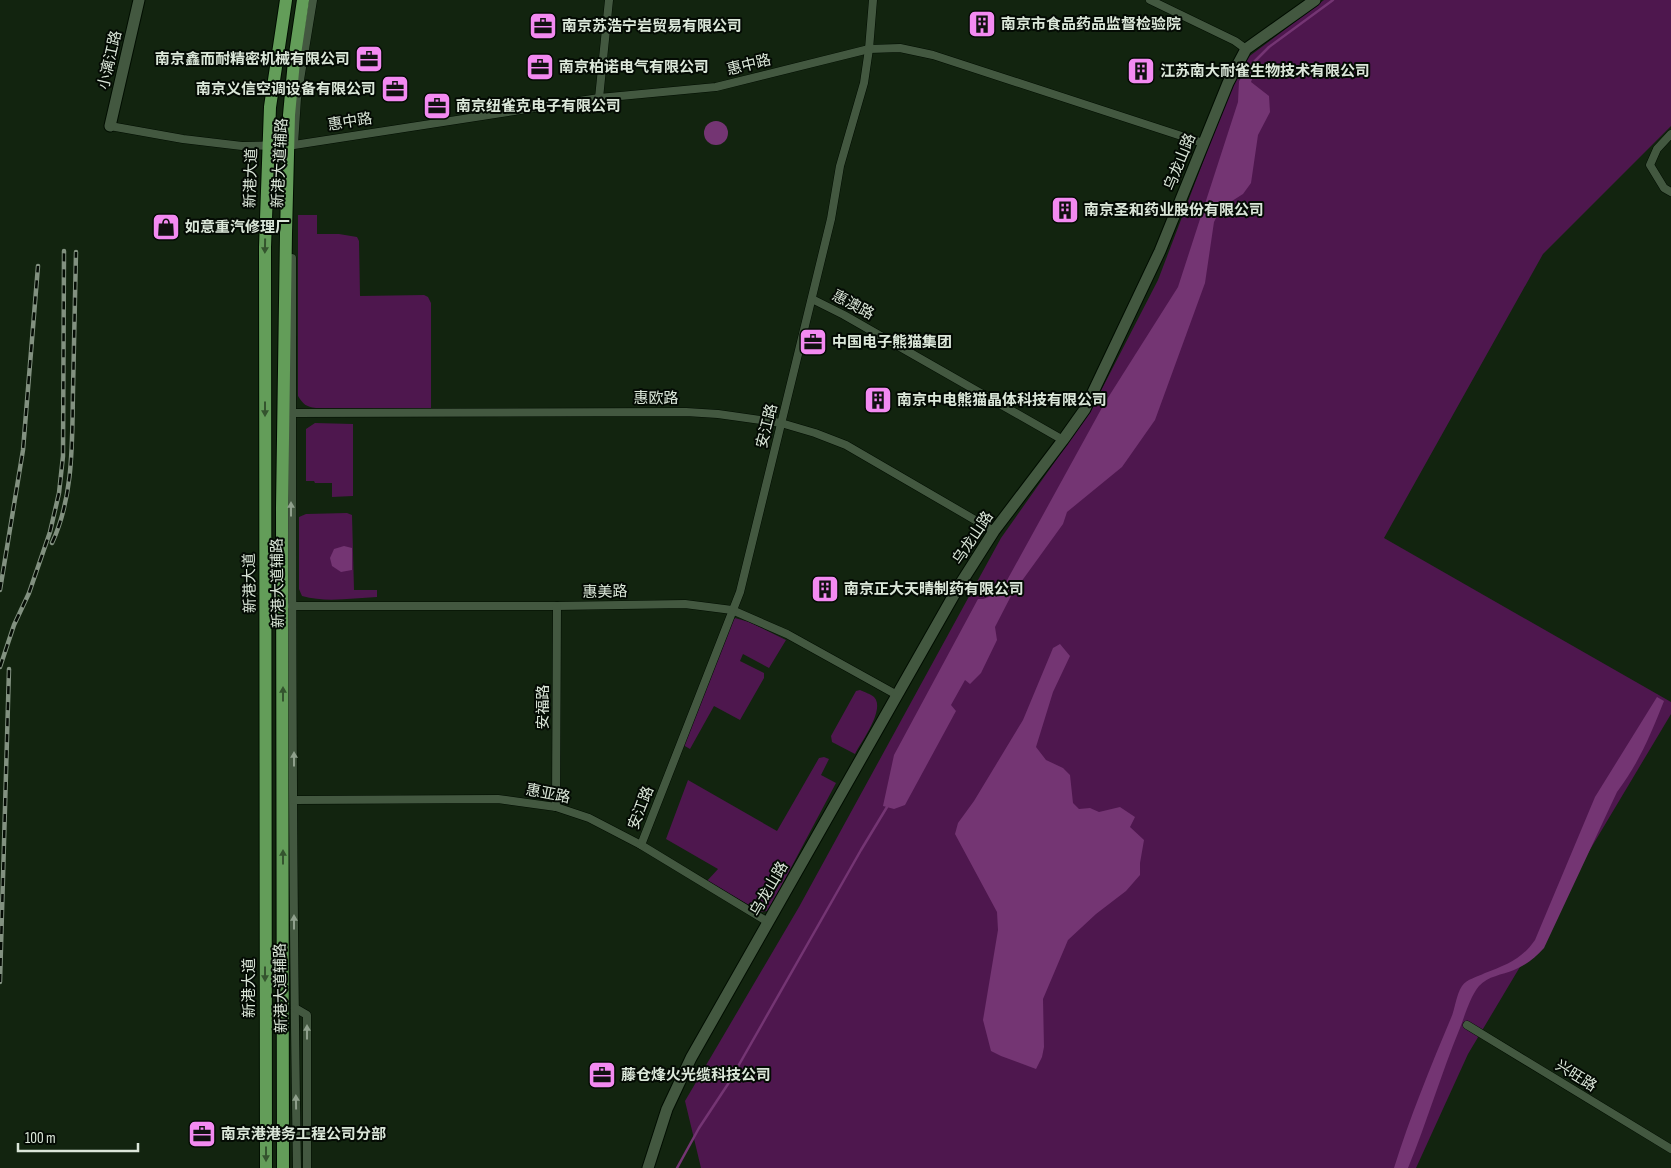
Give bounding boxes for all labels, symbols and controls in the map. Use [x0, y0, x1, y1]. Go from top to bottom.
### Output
building icon: 南京市食品药品监督检验院 [967, 9, 997, 39]
office icon: 南京苏浩宁岩贸易有限公司 [528, 11, 558, 41]
place label: 南京市食品药品监督检验院 [1001, 15, 1181, 34]
place label: 南京苏浩宁岩贸易有限公司 [562, 17, 742, 36]
street label: 小漓江路 [94, 29, 126, 91]
office icon: 南京鑫而耐精密机械有限公司 [354, 44, 384, 74]
place label: 南京鑫而耐精密机械有限公司 [155, 50, 350, 69]
street label: 惠中路 [725, 50, 773, 80]
office icon: 南京柏诺电气有限公司 [525, 52, 555, 82]
building icon: 江苏南大耐雀生物技术有限公司 [1126, 56, 1156, 86]
place label: 南京柏诺电气有限公司 [559, 58, 709, 77]
place label: 江苏南大耐雀生物技术有限公司 [1160, 62, 1370, 81]
office icon: 南京义信空调设备有限公司 [380, 74, 410, 104]
place label: 南京义信空调设备有限公司 [196, 80, 376, 99]
office icon: 南京纽雀克电子有限公司 [422, 91, 452, 121]
place label: 南京纽雀克电子有限公司 [456, 97, 621, 116]
street label: 惠中路 [326, 109, 374, 135]
street label: 新港大道辅路 [268, 118, 292, 208]
street label: 乌龙山路 [1160, 131, 1200, 193]
street label: 新港大道 [240, 148, 262, 208]
building icon: 南京圣和药业股份有限公司 [1050, 195, 1080, 225]
place label: 南京圣和药业股份有限公司 [1084, 201, 1264, 220]
shop icon: 如意重汽修理厂 [151, 212, 181, 242]
place label: 如意重汽修理厂 [185, 218, 290, 237]
one-way arrow [261, 238, 269, 254]
street label: 惠澳路 [829, 286, 877, 324]
office icon: 中国电子熊猫集团 [798, 327, 828, 357]
place label: 中国电子熊猫集团 [832, 333, 952, 352]
building icon: 南京中电熊猫晶体科技有限公司 [863, 385, 893, 415]
street label: 惠欧路 [633, 389, 679, 408]
place label: 南京中电熊猫晶体科技有限公司 [897, 391, 1107, 410]
one-way arrow [261, 401, 269, 417]
street label: 安江路 [752, 402, 782, 450]
one-way arrow [287, 501, 295, 517]
street label: 乌龙山路 [948, 508, 998, 568]
street label: 新港大道辅路 [268, 538, 288, 628]
street label: 新港大道 [240, 553, 260, 613]
building icon: 南京正大天晴制药有限公司 [810, 574, 840, 604]
place label: 南京正大天晴制药有限公司 [844, 580, 1024, 599]
street label: 惠美路 [582, 582, 628, 602]
street label: 安福路 [534, 684, 553, 730]
one-way arrow [279, 686, 287, 702]
one-way arrow [290, 751, 298, 767]
street label: 惠亚路 [524, 780, 572, 808]
street label: 安江路 [624, 784, 658, 832]
one-way arrow [279, 849, 287, 865]
street label: 乌龙山路 [746, 858, 792, 920]
one-way arrow [290, 914, 298, 930]
street label: 新港大道辅路 [271, 943, 291, 1033]
street label: 新港大道 [240, 958, 259, 1018]
one-way arrow [261, 966, 269, 982]
one-way arrow [303, 1024, 311, 1040]
street label: 兴旺路 [1552, 1056, 1600, 1096]
office icon: 藤仓烽火光缆科技公司 [587, 1060, 617, 1090]
place label: 藤仓烽火光缆科技公司 [621, 1066, 771, 1085]
one-way arrow [292, 1094, 300, 1110]
office icon: 南京港港务工程公司分部 [187, 1119, 217, 1149]
scale bar [18, 1120, 138, 1152]
place label: 南京港港务工程公司分部 [221, 1125, 386, 1144]
text: 100 m [25, 1129, 56, 1148]
one-way arrow [262, 1146, 270, 1162]

